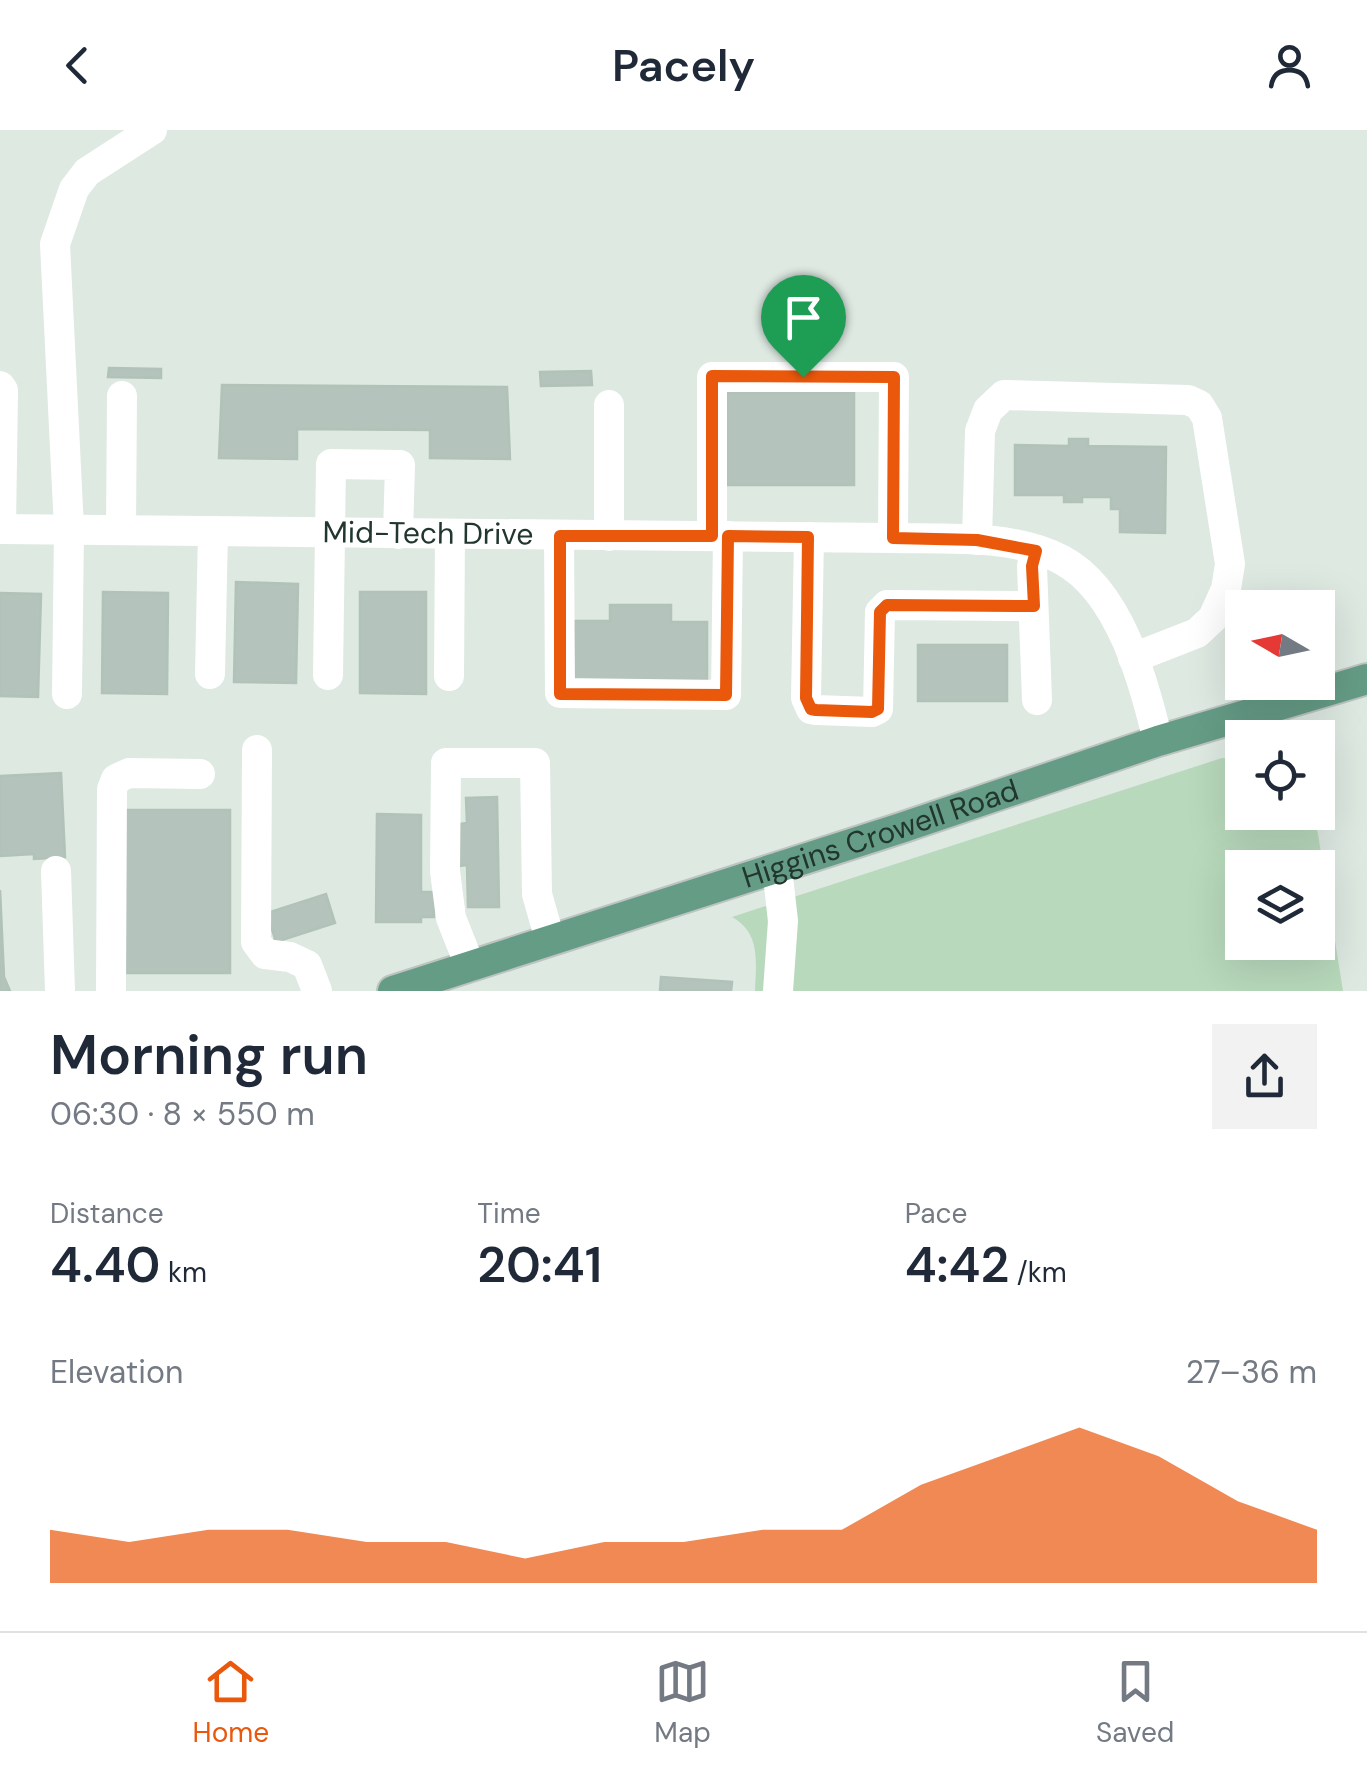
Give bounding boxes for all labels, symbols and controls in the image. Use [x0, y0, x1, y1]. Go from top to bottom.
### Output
text: Pacely [612, 36, 755, 95]
icon: back [50, 38, 105, 93]
icon: person [1262, 38, 1317, 93]
pin [761, 275, 846, 378]
icon: arrive [776, 290, 831, 345]
street label: Mid-Tech Drive [322, 512, 533, 553]
north arrow [1225, 590, 1335, 700]
map controls [1225, 590, 1335, 960]
button: locate [1225, 720, 1335, 830]
street label: Higgins Crowell Road [737, 770, 1023, 897]
button: layers [1225, 850, 1335, 960]
text: Morning run [50, 1019, 368, 1091]
button: share [1212, 1024, 1317, 1129]
text: 06:30 · 8 × 550 m [50, 1093, 315, 1135]
text: Distance [50, 1195, 164, 1232]
text: Time [477, 1195, 541, 1232]
text: Pace [905, 1195, 967, 1232]
text: 4.40 [50, 1232, 161, 1298]
text: 20:41 [477, 1232, 602, 1298]
text: 4:42 [905, 1232, 1009, 1298]
text: km [161, 1254, 207, 1291]
text: /km [1009, 1254, 1067, 1291]
text: Elevation [50, 1351, 183, 1393]
text: 27–36 m [1186, 1351, 1317, 1393]
tab: Home [193, 1654, 269, 1751]
tab: Map [654, 1654, 711, 1751]
tab: Saved [1096, 1654, 1174, 1751]

